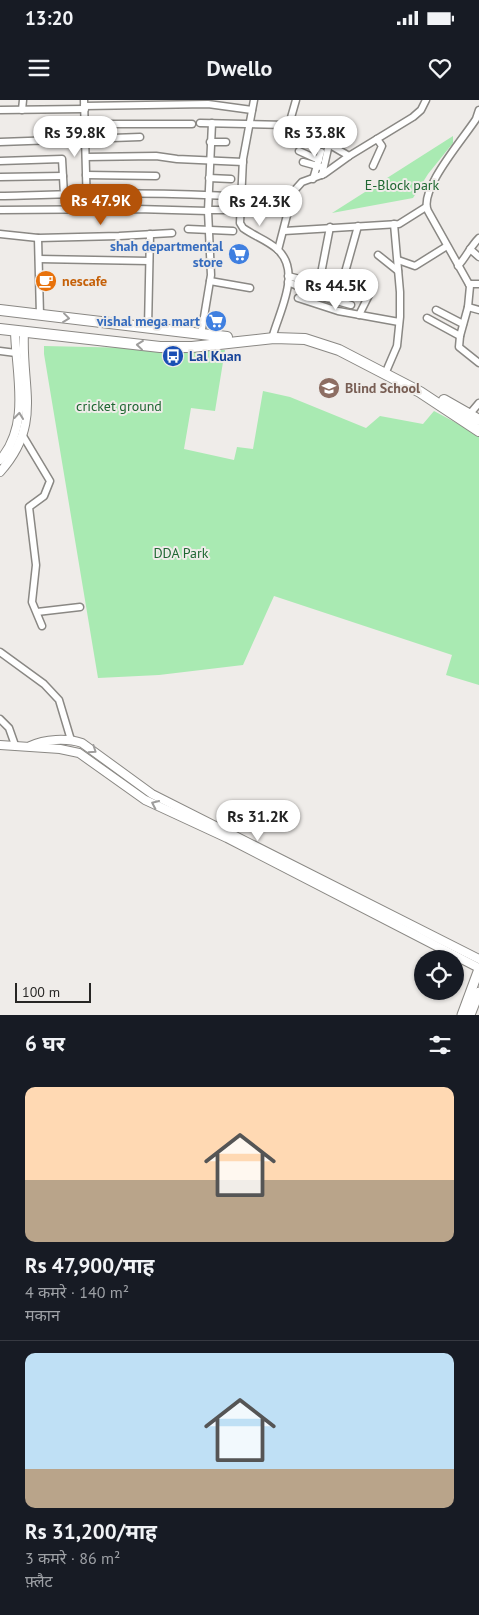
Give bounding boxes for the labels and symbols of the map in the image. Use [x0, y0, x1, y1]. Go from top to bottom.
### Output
pin: Rs 39.8K [23, 115, 127, 158]
pin: Rs 33.8K [263, 115, 367, 158]
park label: E-Block park [365, 176, 440, 194]
pin: Rs 47.9K [49, 184, 153, 226]
pin: Rs 24.3K [208, 184, 312, 227]
place label: shah departmental store [110, 237, 224, 271]
supermarket icon: shah departmental store [227, 242, 251, 266]
pin: Rs 44.5K [284, 268, 388, 311]
cafe icon: nescafe [34, 269, 58, 293]
place label: nescafe [62, 272, 107, 290]
supermarket icon: vishal mega mart [204, 309, 228, 333]
one-way arrow [62, 312, 70, 323]
place label: vishal mega mart [96, 312, 200, 330]
one-way arrow [136, 340, 144, 351]
bus stop icon: Lal Kuan [161, 344, 185, 368]
place label: Lal Kuan [189, 347, 241, 365]
school or university icon: Blind School [317, 376, 341, 400]
place label: Blind School [345, 379, 421, 397]
park label: cricket ground [76, 397, 162, 415]
one-way arrow [13, 412, 24, 420]
park label: DDA Park [153, 544, 209, 562]
one-way arrow [87, 744, 96, 753]
one-way arrow [151, 800, 160, 810]
pin: Rs 31.2K [206, 800, 310, 842]
scale bar [15, 980, 91, 1003]

